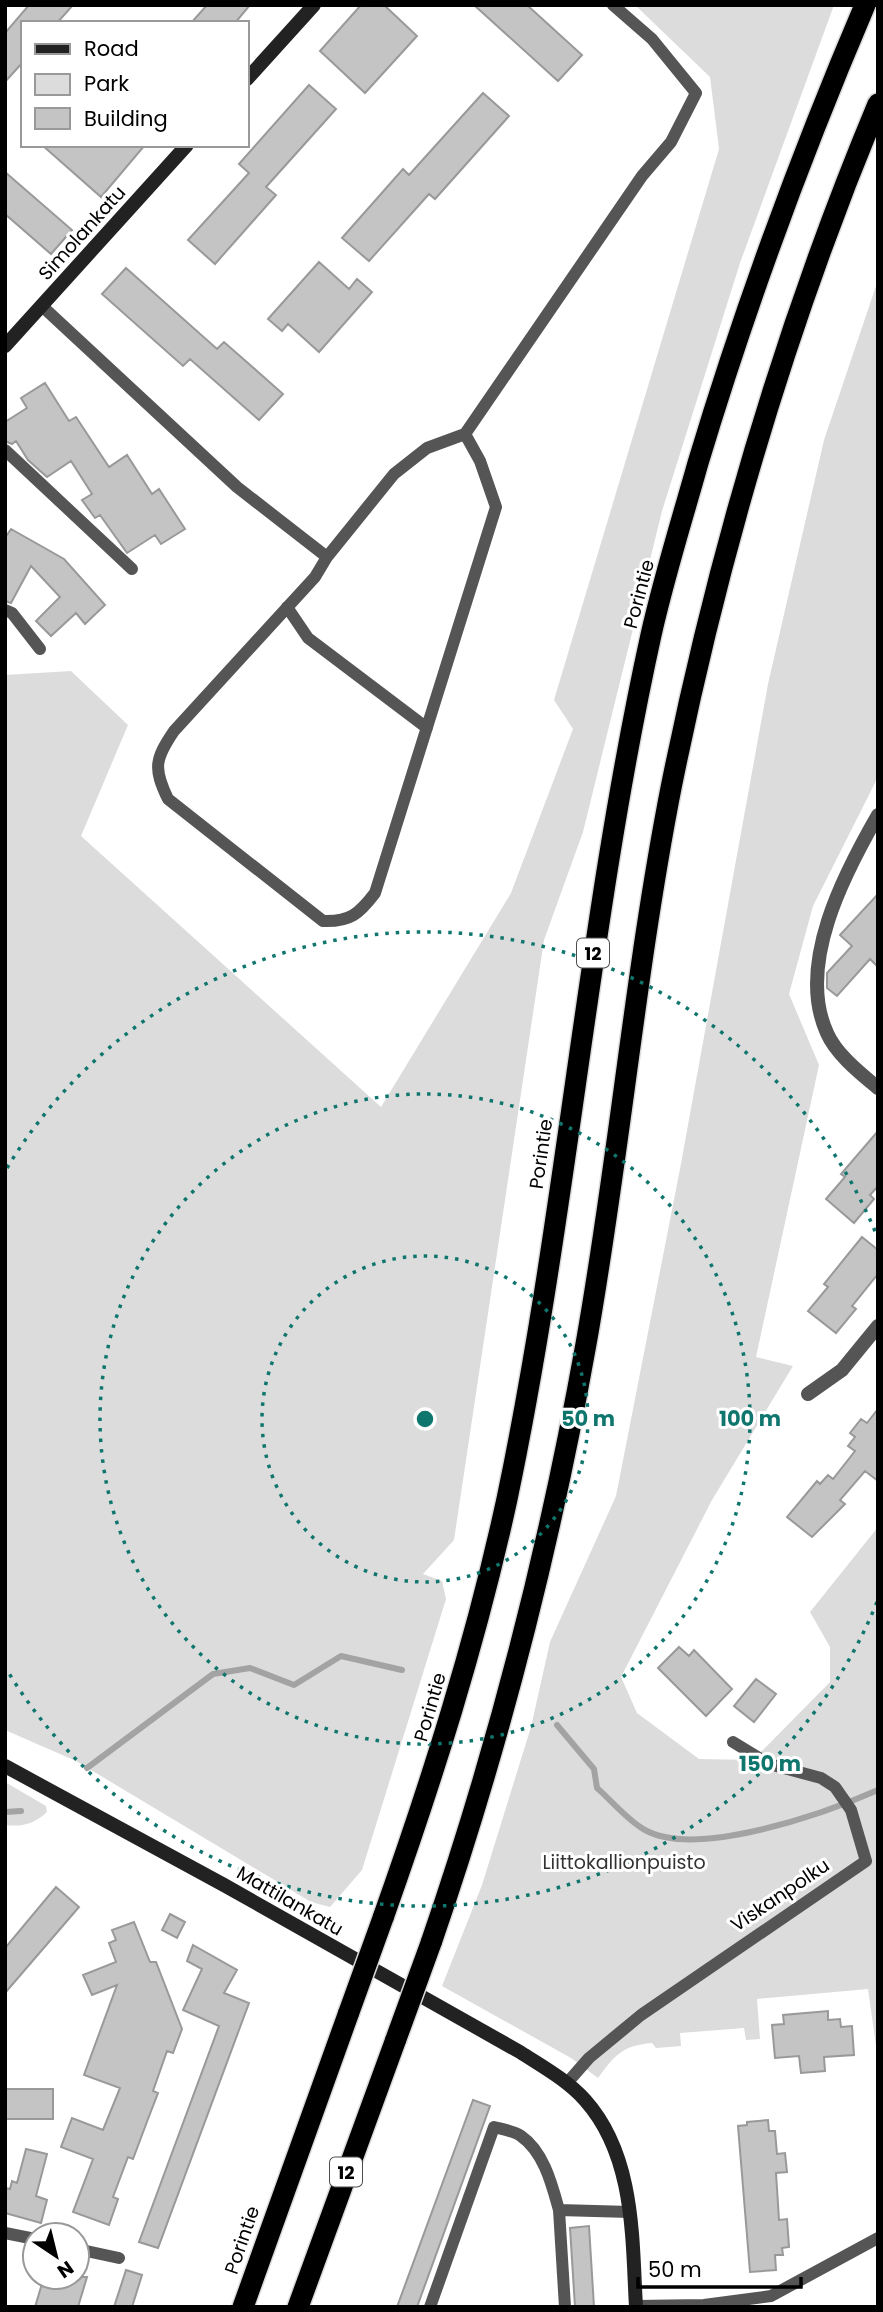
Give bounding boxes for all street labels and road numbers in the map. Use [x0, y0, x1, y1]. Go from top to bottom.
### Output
street label: Simolankatu [32, 180, 132, 286]
street label: Porintie [617, 556, 661, 632]
road number: 12 [577, 938, 609, 968]
street label: Porintie [523, 1117, 559, 1191]
street label: Porintie [407, 1669, 453, 1745]
street label: Viskanpolku [725, 1852, 835, 1938]
street label: Mattilankatu [232, 1860, 348, 1942]
road number: 12 [330, 2158, 362, 2186]
street label: Porintie [218, 2202, 266, 2278]

